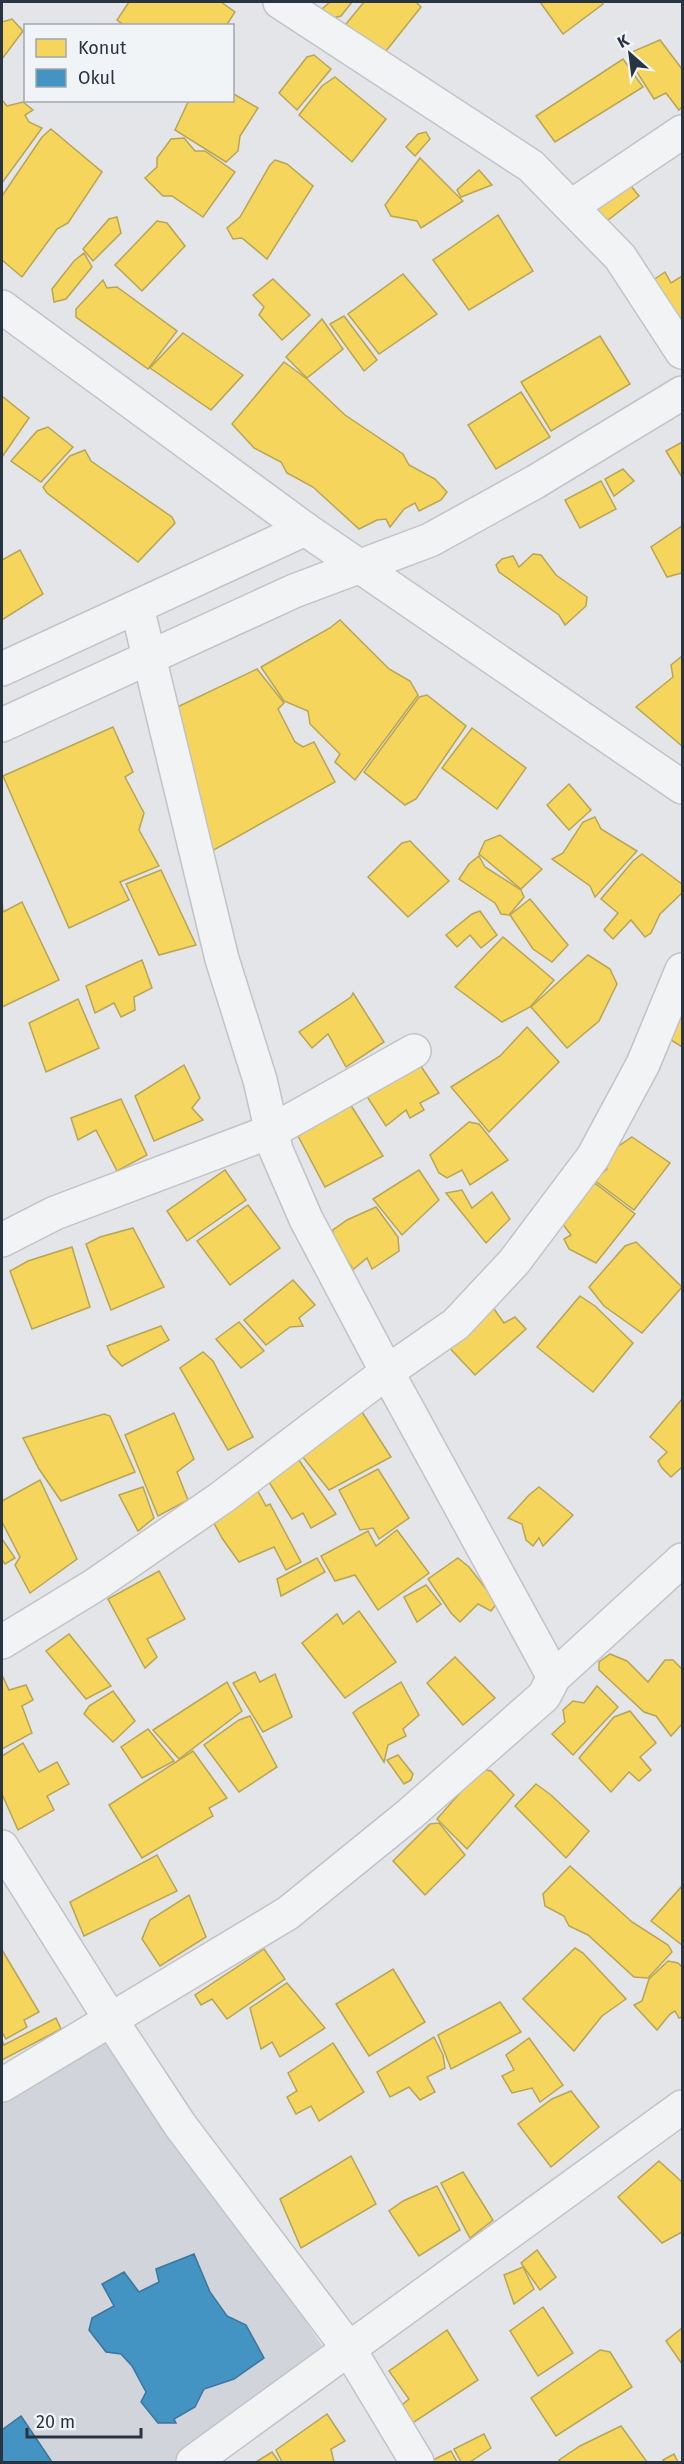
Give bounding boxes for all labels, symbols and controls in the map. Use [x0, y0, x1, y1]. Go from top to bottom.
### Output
legend [24, 24, 234, 102]
north arrow [600, 24, 660, 84]
text: K [614, 30, 633, 52]
text: Konut [78, 37, 127, 59]
text: Okul [78, 67, 115, 89]
scale bar [27, 2401, 141, 2439]
text: 20 m [36, 2411, 75, 2433]

